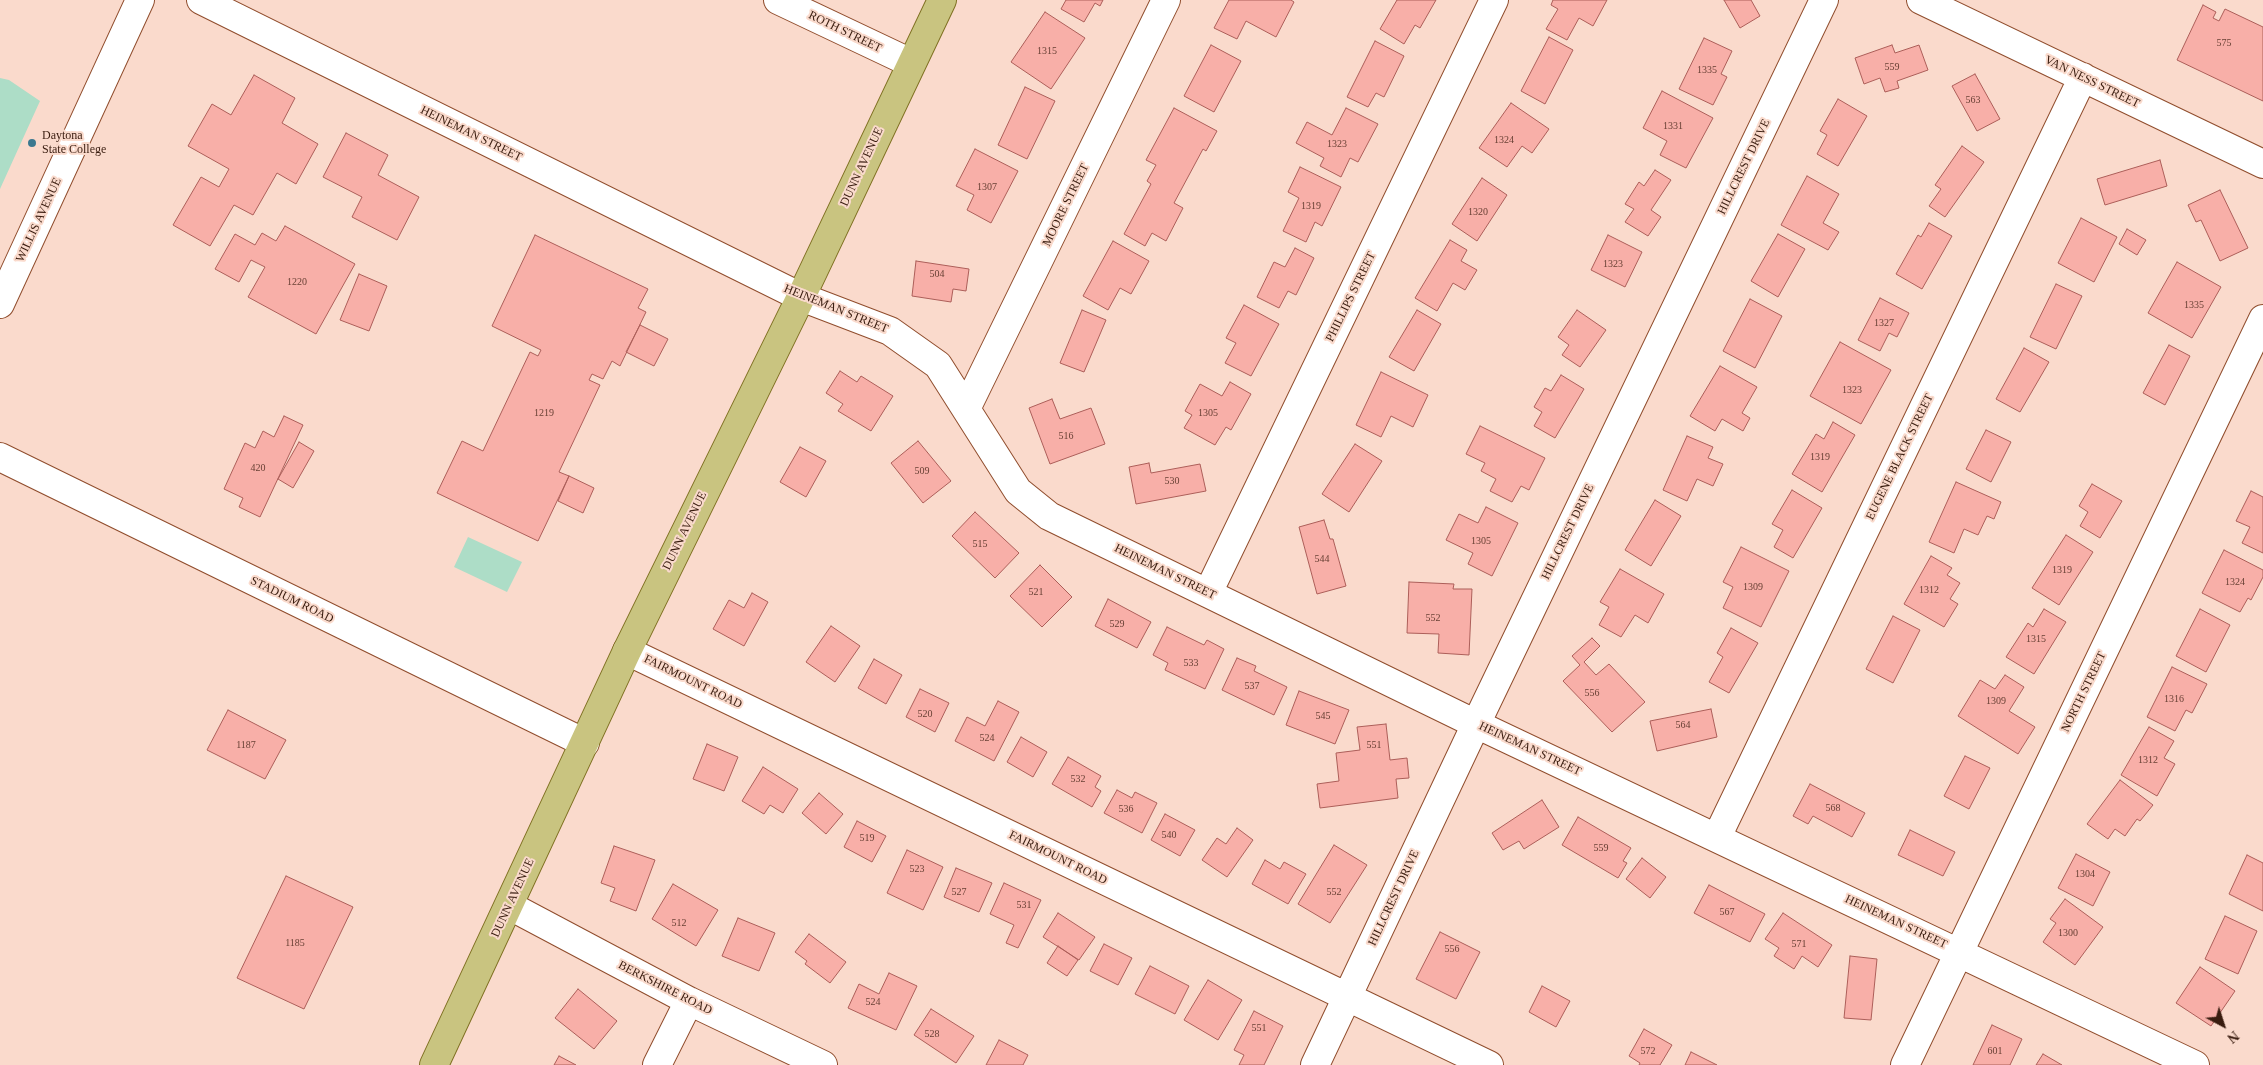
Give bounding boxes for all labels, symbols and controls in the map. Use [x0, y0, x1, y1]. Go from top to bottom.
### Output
street label: ROTH STREET [806, 8, 884, 56]
house number: 575 [2216, 37, 2232, 49]
house number: 1315 [1037, 45, 1057, 57]
street label: VAN NESS STREET [2042, 53, 2142, 111]
house number: 559 [1884, 61, 1900, 73]
house number: 1335 [1697, 64, 1717, 76]
house number: 563 [1966, 94, 1980, 106]
street label: HEINEMAN STREET [418, 103, 524, 165]
street label: HILLCREST DRIVE [1715, 117, 1773, 217]
house number: 1331 [1663, 120, 1683, 132]
street label: DUNN AVENUE [837, 125, 887, 209]
place label: Daytona State College [42, 129, 106, 157]
house number: 1324 [1494, 134, 1514, 146]
marker: Daytona State College [26, 137, 38, 149]
house number: 1323 [1327, 138, 1347, 150]
street label: MOORE STREET [1040, 161, 1092, 249]
street label: WILLIS AVENUE [13, 176, 65, 264]
house number: 1307 [977, 181, 997, 193]
house number: 1319 [1301, 200, 1321, 212]
house number: 1320 [1468, 206, 1488, 218]
street label: PHILLIPS STREET [1323, 250, 1379, 344]
house number: 1323 [1603, 258, 1623, 270]
house number: 504 [930, 268, 944, 280]
house number: 1220 [287, 276, 307, 288]
street label: HEINEMAN STREET [782, 282, 890, 336]
house number: 1335 [2184, 299, 2204, 311]
house number: 1327 [1874, 317, 1894, 329]
house number: 1323 [1842, 384, 1862, 396]
street label: EUGENE BLACK STREET [1863, 392, 1937, 522]
house number: 1219 [534, 407, 554, 419]
house number: 1305 [1198, 407, 1218, 419]
house number: 516 [1058, 430, 1074, 442]
house number: 1319 [1810, 451, 1830, 463]
house number: 420 [250, 462, 266, 474]
house number: 509 [914, 465, 930, 477]
house number: 530 [1164, 475, 1180, 487]
street label: HILLCREST DRIVE [1539, 482, 1597, 582]
street label: DUNN AVENUE [660, 489, 710, 573]
house number: 1305 [1471, 535, 1491, 547]
house number: 515 [972, 538, 988, 550]
street label: HEINEMAN STREET [1112, 541, 1218, 603]
house number: 544 [1314, 553, 1330, 565]
house number: 1319 [2052, 564, 2072, 576]
street label: STADIUM ROAD [248, 574, 336, 626]
house number: 1324 [2225, 576, 2245, 588]
house number: 1309 [1743, 581, 1763, 593]
house number: 1312 [1919, 584, 1939, 596]
house number: 521 [1028, 586, 1044, 598]
house number: 552 [1426, 612, 1440, 624]
house number: 529 [1110, 618, 1124, 630]
house number: 1315 [2026, 633, 2046, 645]
street label: NORTH STREET [2058, 649, 2110, 735]
street label: FAIRMOUNT ROAD [642, 652, 744, 712]
house number: 533 [1184, 657, 1198, 669]
house number: 537 [1244, 680, 1260, 692]
house number: 556 [1584, 687, 1600, 699]
house number: 1316 [2164, 693, 2184, 705]
house number: 1309 [1986, 695, 2006, 707]
house number: 520 [918, 708, 932, 720]
house number: 545 [1316, 710, 1330, 722]
street label: HEINEMAN STREET [1477, 719, 1583, 779]
house number: 564 [1676, 719, 1690, 731]
house number: 524 [980, 732, 994, 744]
house number: 1187 [236, 739, 256, 751]
house number: 551 [1366, 739, 1382, 751]
house number: 1312 [2138, 754, 2158, 766]
house number: 532 [1070, 773, 1086, 785]
house number: 568 [1826, 802, 1840, 814]
house number: 536 [1118, 803, 1134, 815]
street label: FAIRMOUNT ROAD [1007, 828, 1109, 888]
house number: 540 [1162, 829, 1176, 841]
house number: 519 [860, 832, 874, 844]
house number: 559 [1594, 842, 1608, 854]
street label: HILLCREST DRIVE [1365, 848, 1423, 948]
street label: DUNN AVENUE [488, 856, 538, 940]
house number: 523 [910, 863, 924, 875]
house number: 1304 [2075, 868, 2095, 880]
house number: 527 [952, 886, 966, 898]
house number: 552 [1326, 886, 1342, 898]
street label: HEINEMAN STREET [1843, 892, 1949, 952]
house number: 531 [1016, 899, 1032, 911]
house number: 567 [1720, 906, 1734, 918]
house number: 512 [672, 917, 686, 929]
house number: 1300 [2058, 927, 2078, 939]
house number: 1185 [285, 937, 305, 949]
house number: 571 [1792, 938, 1806, 950]
house number: 556 [1444, 943, 1460, 955]
street label: BERKSHIRE ROAD [616, 958, 714, 1018]
house number: 524 [866, 996, 880, 1008]
north arrow [2198, 1000, 2248, 1050]
house number: 551 [1252, 1022, 1266, 1034]
house number: 528 [924, 1028, 940, 1040]
text: N [2224, 1028, 2242, 1046]
house number: 572 [1640, 1045, 1656, 1057]
house number: 601 [1988, 1045, 2002, 1057]

